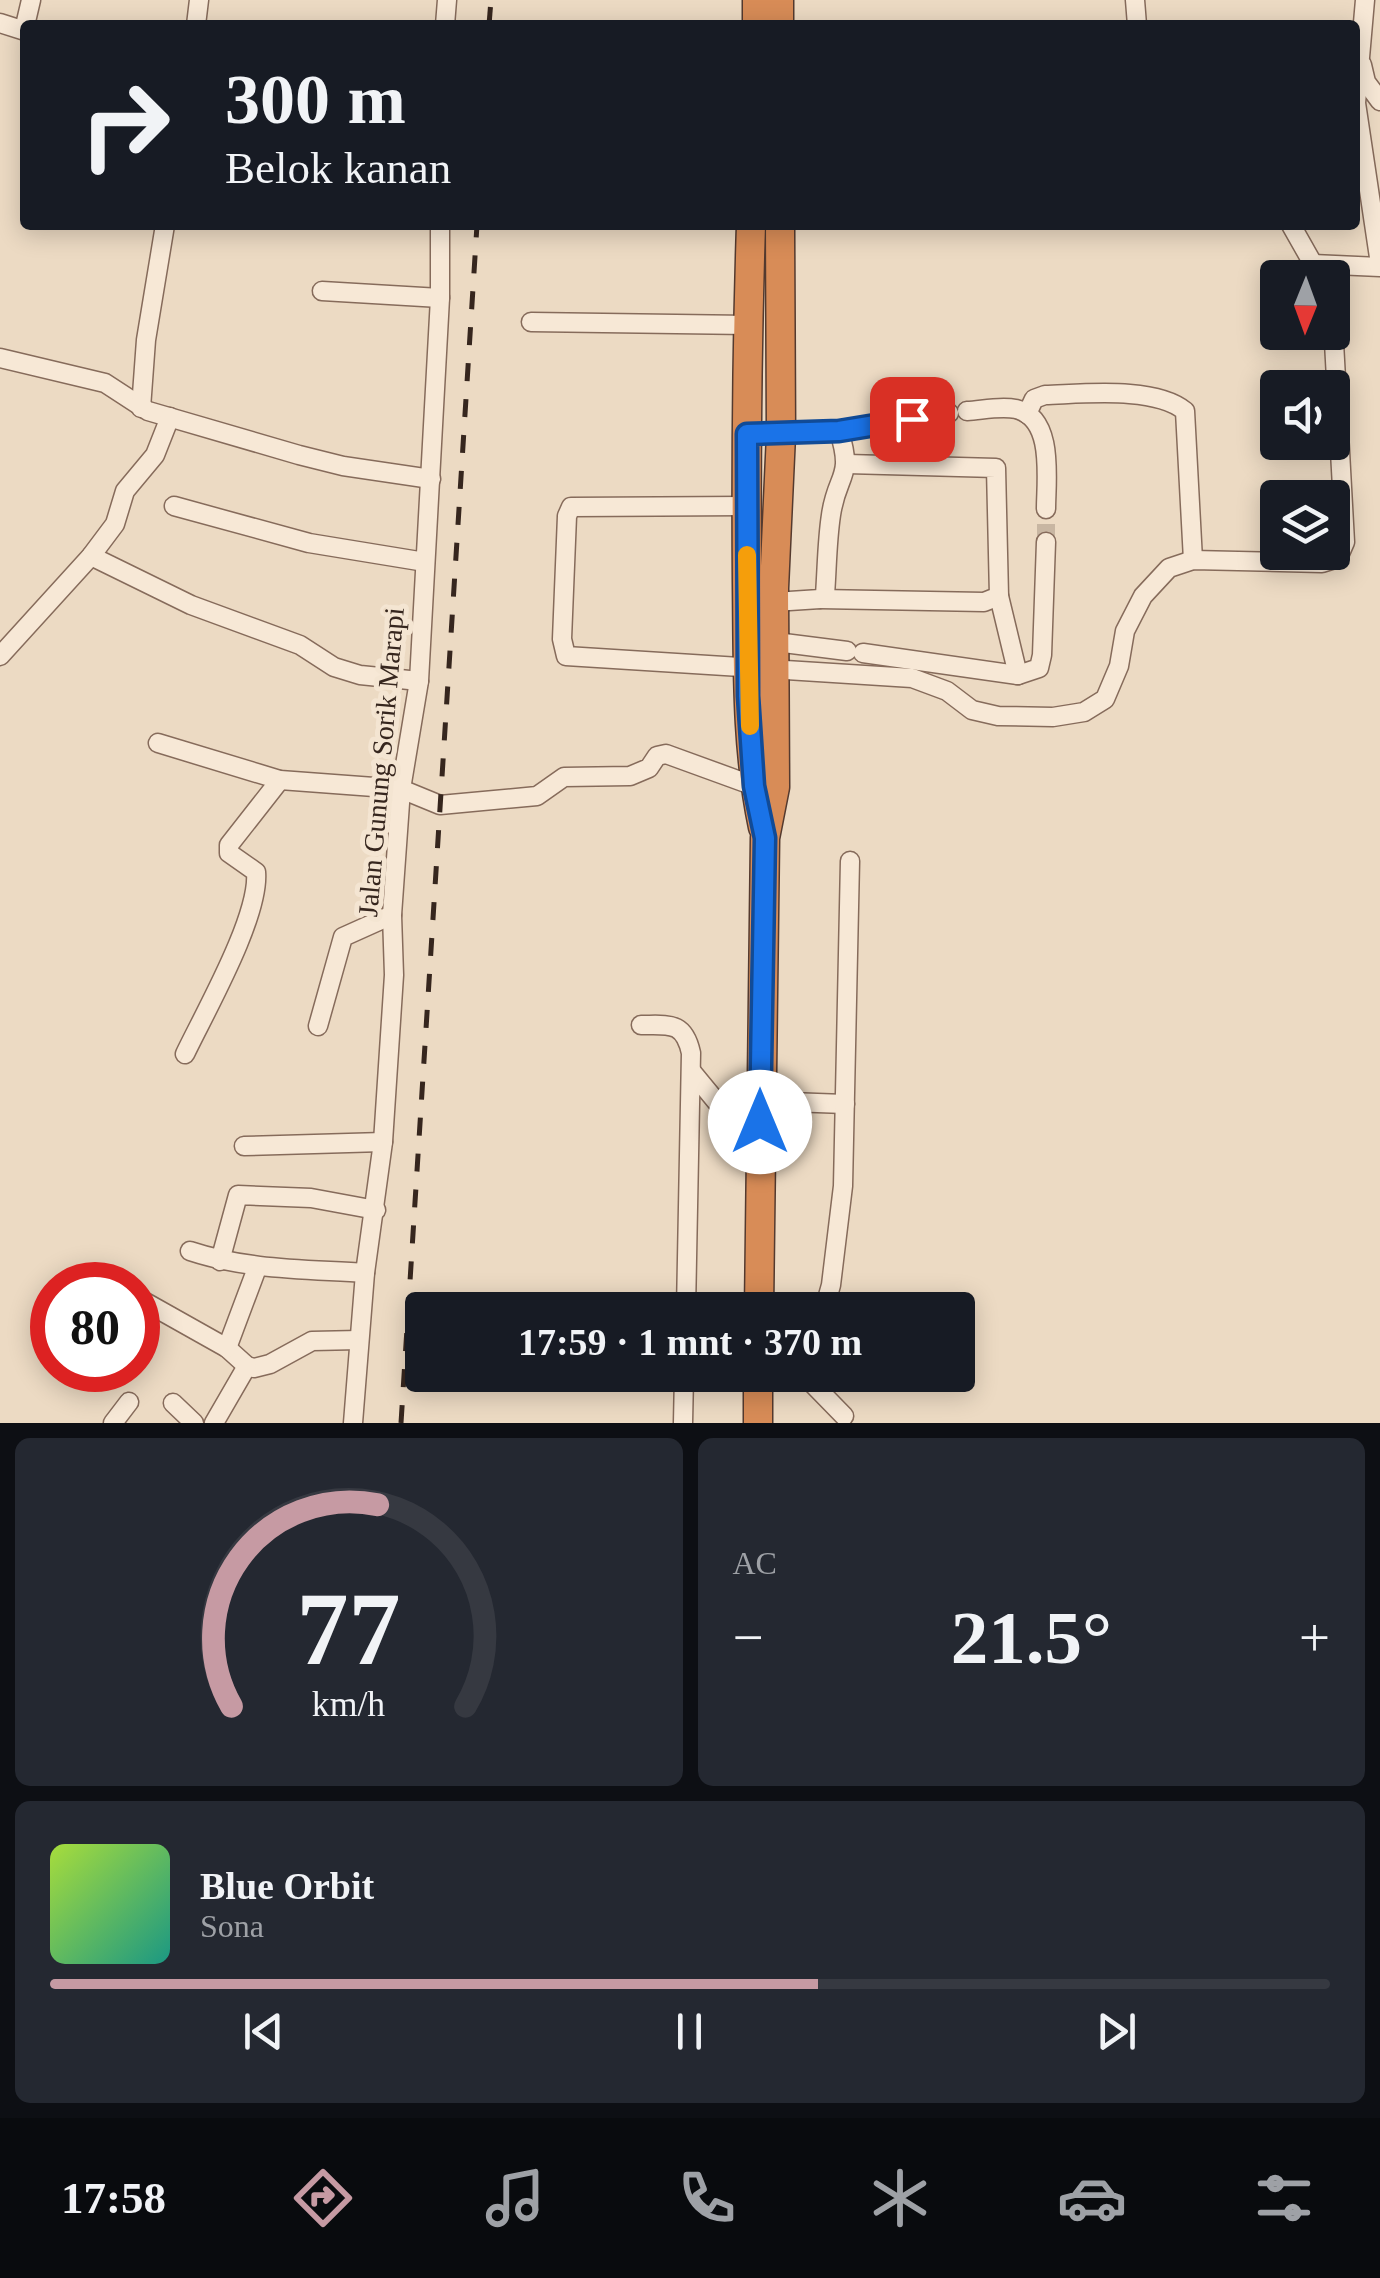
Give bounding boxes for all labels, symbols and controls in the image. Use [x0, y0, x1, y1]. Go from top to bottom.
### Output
icon: right [60, 60, 190, 190]
text: 300 m [225, 61, 406, 138]
text: Belok kanan [225, 143, 451, 193]
north arrow [1260, 260, 1350, 350]
map controls [1260, 260, 1350, 570]
button: sound [1260, 370, 1350, 460]
pin [870, 377, 955, 462]
icon: arrive [885, 392, 940, 447]
button: layers [1260, 480, 1350, 570]
street label: Jalan Gunung Sorik Marapi [352, 606, 410, 918]
position arrow [708, 1070, 812, 1174]
speed limit sign: 80 [30, 1262, 160, 1392]
text: 17:59 · 1 mnt · 370 m [518, 1321, 862, 1363]
text: AC [733, 1545, 777, 1581]
text: 77 [297, 1571, 401, 1686]
text: 21.5° [951, 1596, 1112, 1679]
text: − [733, 1607, 764, 1668]
text: + [1299, 1607, 1330, 1668]
text: km/h [312, 1684, 386, 1724]
text: Blue Orbit [200, 1865, 374, 1907]
text: Sona [200, 1908, 264, 1944]
icon: previous [236, 2004, 291, 2059]
icon: pause [662, 2004, 717, 2059]
icon: next [1089, 2004, 1144, 2059]
icon: directions [288, 2163, 358, 2233]
icon: music [480, 2163, 550, 2233]
icon: phone [672, 2163, 742, 2233]
icon: climate [865, 2163, 935, 2233]
icon: car [1057, 2163, 1127, 2233]
icon: filters [1249, 2163, 1319, 2233]
text: 17:58 [61, 2173, 166, 2223]

